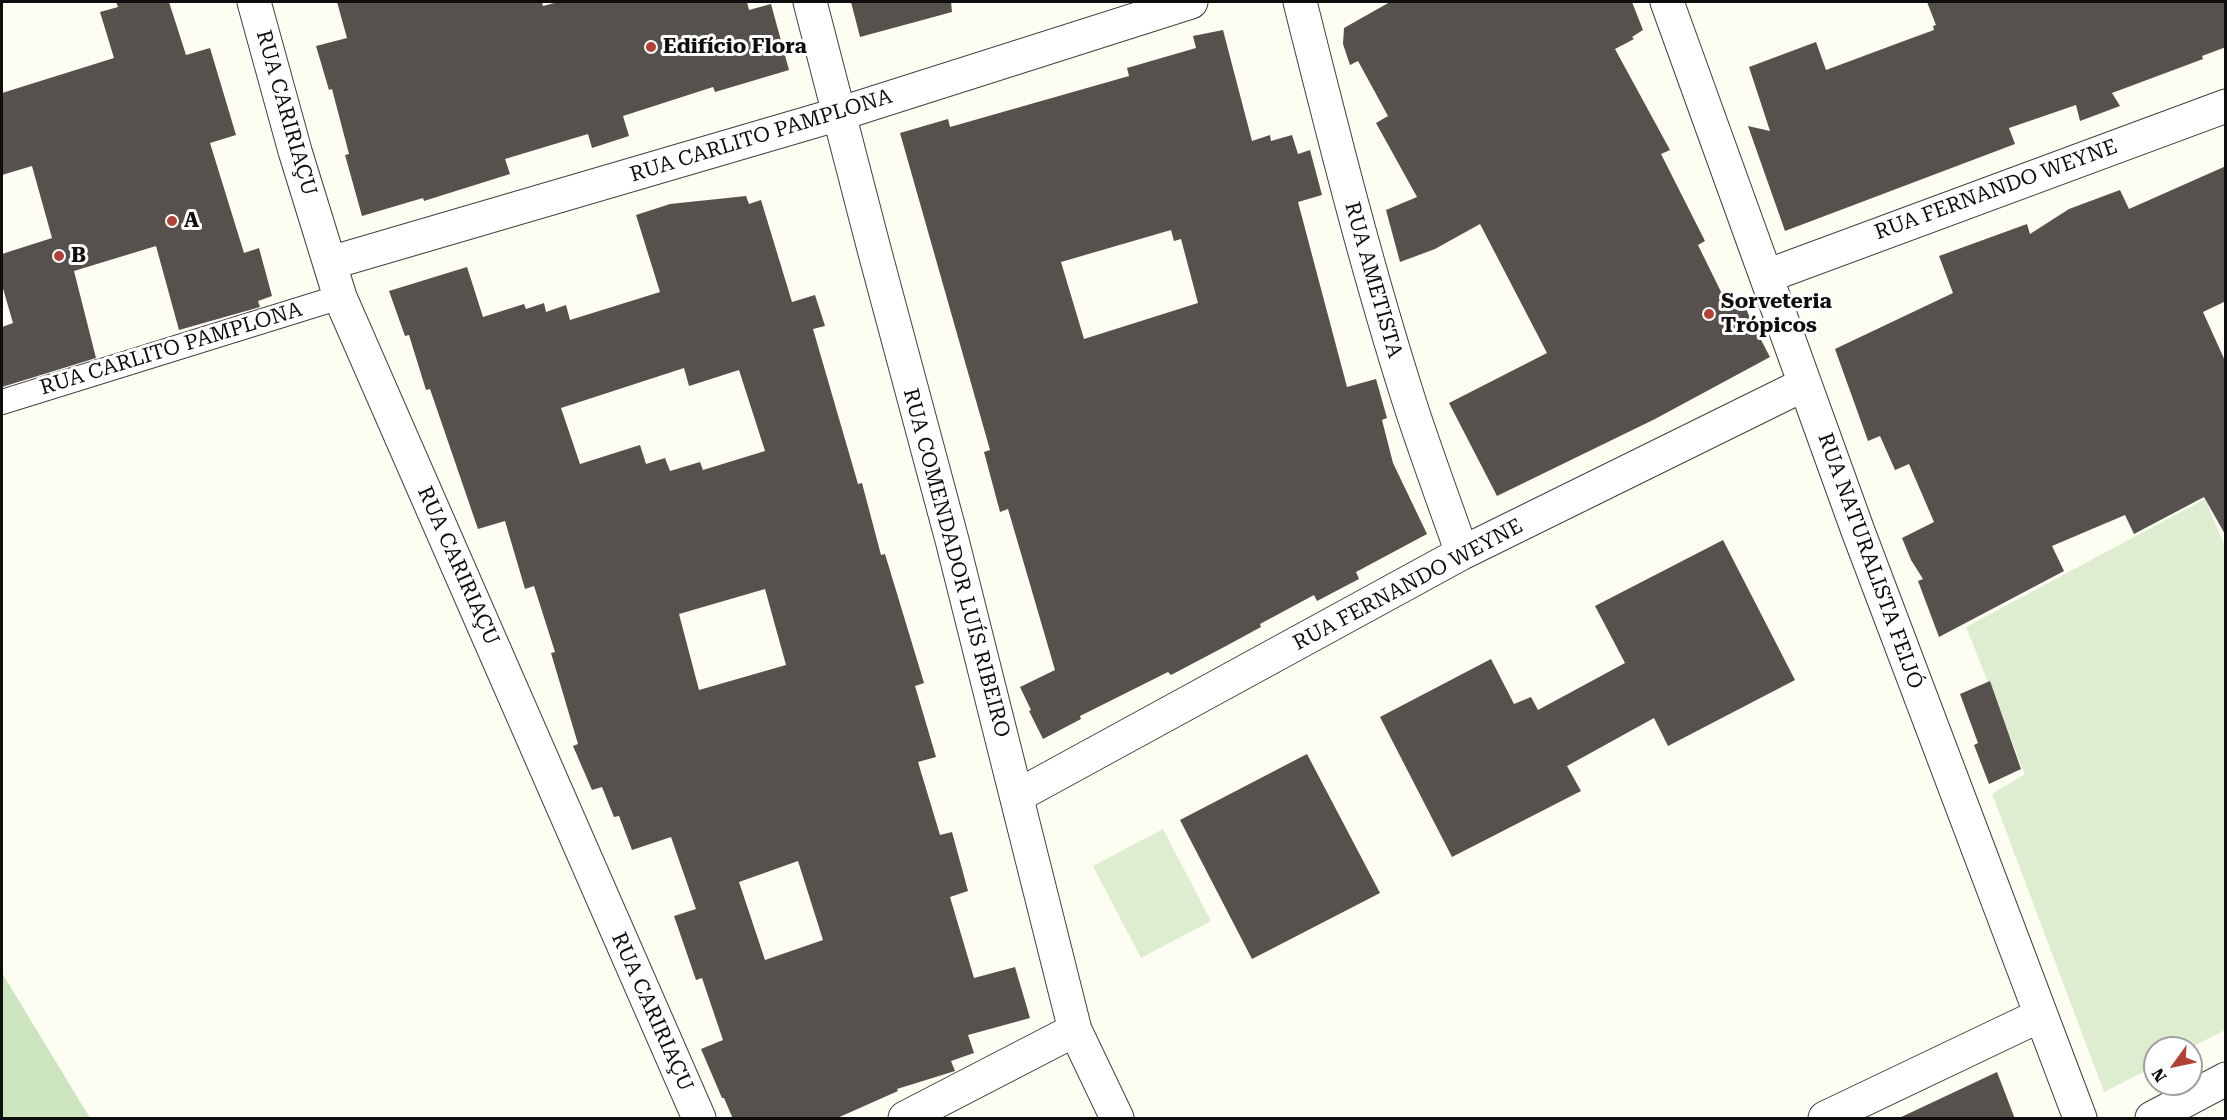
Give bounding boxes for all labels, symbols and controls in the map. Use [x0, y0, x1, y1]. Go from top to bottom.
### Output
street label: RUA CARIRIAÇU [250, 27, 322, 199]
place label: Edifício Flora [663, 34, 807, 60]
marker: Edifício Flora [644, 40, 658, 54]
street label: RUA CARLITO PAMPLONA [627, 84, 895, 188]
street label: RUA FERNANDO WEYNE [1871, 134, 2121, 246]
street label: RUA AMETISTA [1339, 199, 1407, 361]
place label: A [184, 208, 199, 234]
marker: A [165, 214, 179, 228]
place label: B [71, 243, 86, 269]
marker: B [52, 249, 66, 263]
place label: Sorveteria Trópicos [1721, 289, 1832, 339]
street label: RUA CARLITO PAMPLONA [37, 297, 305, 401]
marker: Sorveteria Trópicos [1702, 307, 1716, 321]
street label: RUA COMENDADOR LUÍS RIBEIRO [897, 386, 1015, 740]
street label: RUA NATURALISTA FEIJÓ [1812, 430, 1928, 692]
street label: RUA CARIRIAÇU [412, 483, 504, 649]
street label: RUA FERNANDO WEYNE [1289, 514, 1527, 656]
street label: RUA CARIRIAÇU [606, 929, 698, 1095]
north arrow [2143, 1036, 2203, 1096]
text: N [2148, 1065, 2170, 1085]

